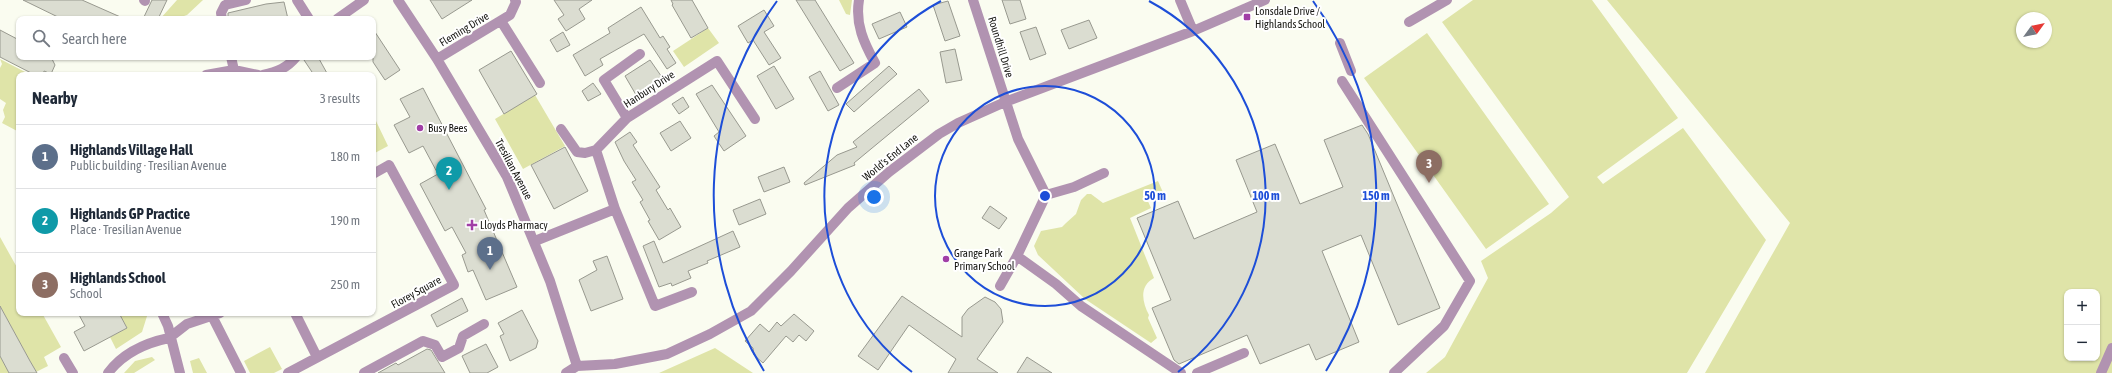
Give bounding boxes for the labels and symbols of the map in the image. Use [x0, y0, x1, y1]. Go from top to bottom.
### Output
place label: Lonsdale Drive / Highlands School [1255, 5, 1325, 30]
street label: Fleming Drive [437, 10, 491, 48]
marker: Lonsdale Drive / Highlands School [1242, 12, 1252, 22]
north arrow [2016, 12, 2052, 48]
street label: Roundhill Drive [986, 15, 1016, 79]
street label: Hanbury Drive [621, 68, 677, 110]
place label: Busy Bees [428, 122, 468, 134]
marker: Busy Bees [415, 123, 425, 133]
street label: World's End Lane [860, 131, 920, 183]
street label: Tresilian Avenue [493, 137, 535, 201]
pin: 3 [1416, 150, 1442, 183]
pin: 2 [436, 157, 462, 190]
your location [864, 187, 884, 207]
centre of rings [1038, 189, 1052, 203]
text: 50 m [1144, 189, 1166, 203]
text: 100 m [1252, 189, 1280, 203]
text: 150 m [1362, 189, 1390, 203]
place label: Lloyds Pharmacy [480, 219, 548, 231]
marker: Lloyds Pharmacy [467, 220, 477, 230]
pin: 1 [477, 237, 503, 270]
place label: Grange Park Primary School [954, 247, 1015, 272]
marker: Grange Park Primary School [941, 254, 951, 264]
street label: Florey Square [389, 273, 443, 311]

